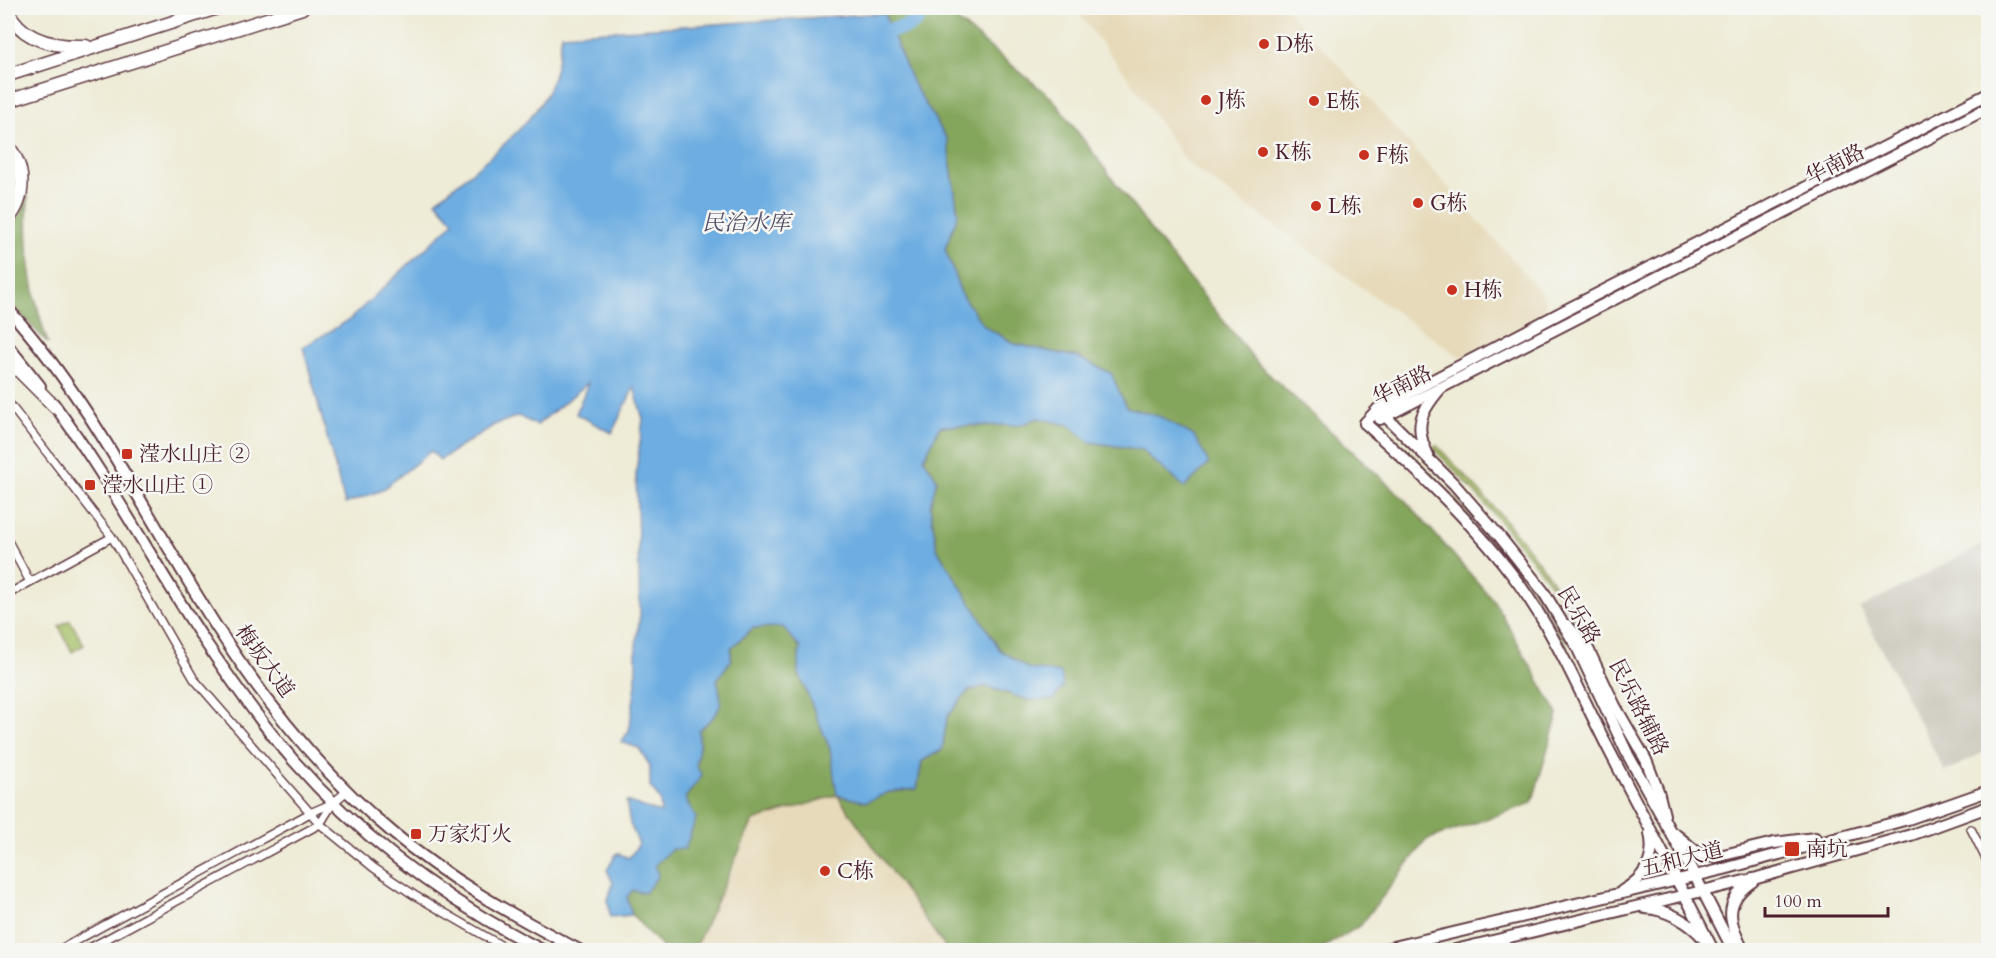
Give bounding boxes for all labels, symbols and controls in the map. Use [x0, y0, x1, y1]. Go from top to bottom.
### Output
place label: D栋 [1276, 30, 1314, 59]
marker: D栋 [1257, 37, 1271, 51]
place label: J栋 [1215, 86, 1246, 115]
place label: E栋 [1326, 87, 1360, 116]
marker: J栋 [1199, 93, 1213, 107]
marker: E栋 [1307, 94, 1321, 108]
street label: 华南路 [1801, 137, 1870, 192]
place label: K栋 [1275, 138, 1312, 167]
place label: F栋 [1376, 141, 1409, 170]
marker: K栋 [1256, 145, 1270, 159]
marker: F栋 [1357, 148, 1371, 162]
place label: G栋 [1430, 189, 1468, 218]
place label: L栋 [1328, 192, 1362, 221]
marker: G栋 [1411, 196, 1425, 210]
marker: L栋 [1309, 199, 1323, 213]
water label: 民治水库 [702, 208, 794, 238]
place label: H栋 [1464, 276, 1503, 305]
marker: H栋 [1445, 283, 1459, 297]
street label: 华南路 [1368, 359, 1437, 412]
place label: 滢水山庄 ② [139, 440, 250, 469]
marker: 滢水山庄 ② [120, 447, 134, 461]
place label: 滢水山庄 ① [102, 471, 213, 500]
marker: 滢水山庄 ① [83, 478, 97, 492]
street label: 民乐路 [1550, 581, 1607, 650]
street label: 梅坂大道 [228, 619, 301, 704]
street label: 民乐路辅路 [1602, 654, 1675, 761]
place label: 万家灯火 [428, 820, 512, 849]
marker: 万家灯火 [409, 827, 423, 841]
street label: 五和大道 [1638, 835, 1726, 884]
place label: 南坑 [1806, 835, 1848, 864]
marker: 南坑 [1783, 840, 1801, 858]
place label: C栋 [837, 857, 874, 886]
marker: C栋 [818, 864, 832, 878]
scale bar [1765, 880, 1888, 918]
text: 100 m [1774, 889, 1822, 914]

